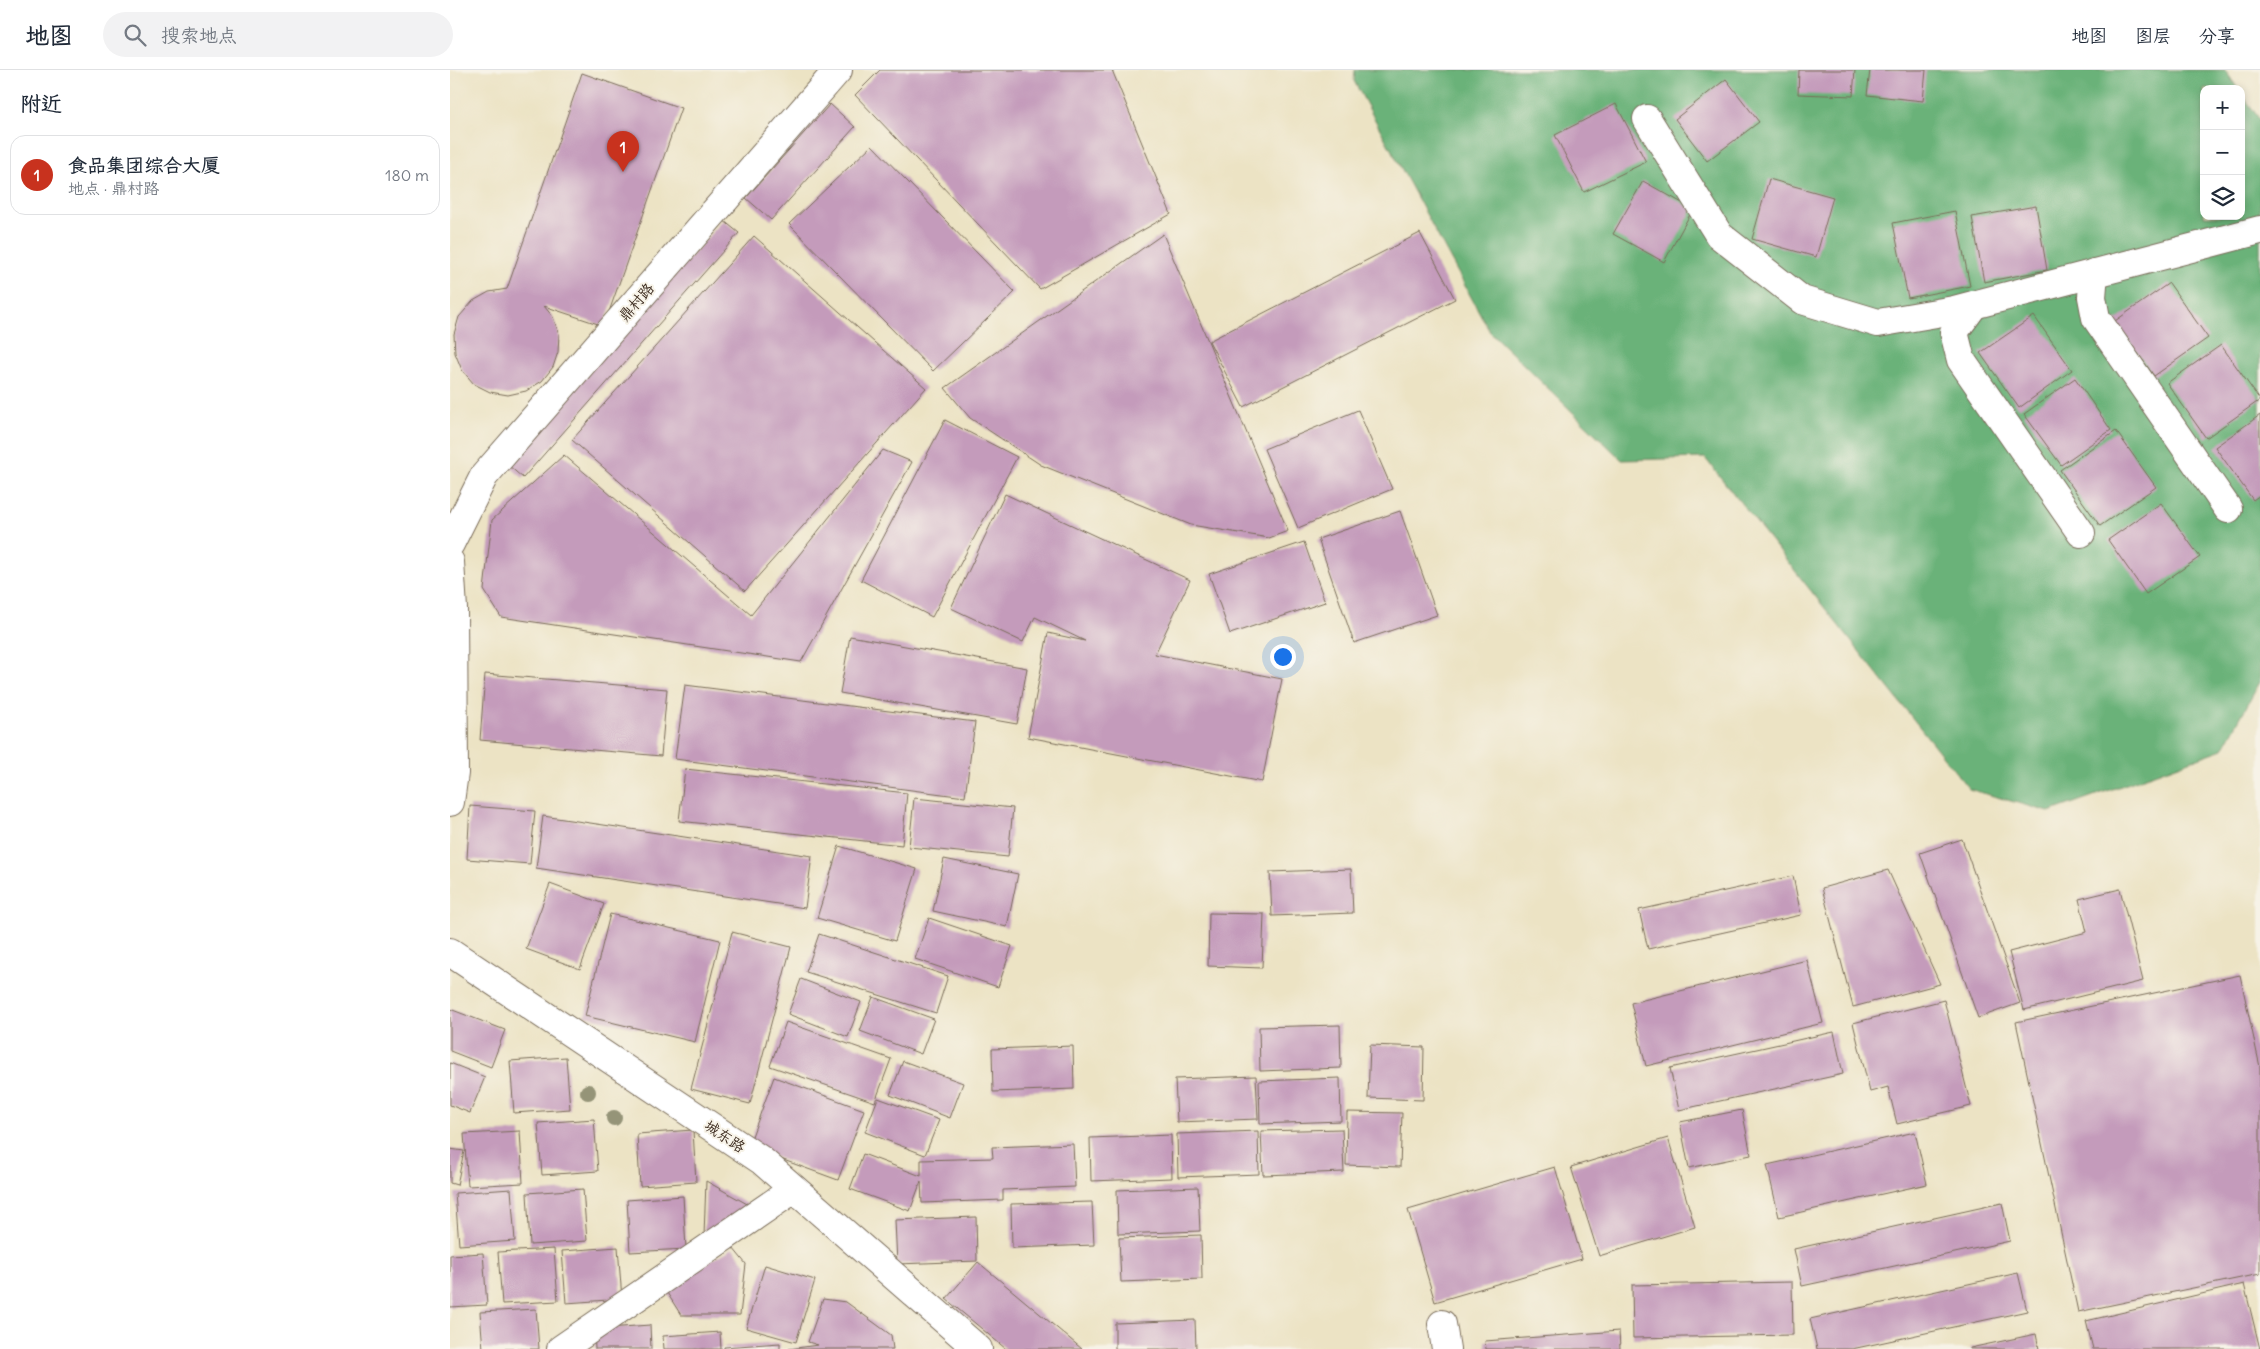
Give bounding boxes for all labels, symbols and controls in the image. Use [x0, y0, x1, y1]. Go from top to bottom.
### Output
search box [103, 12, 453, 57]
text: 地图 [25, 20, 73, 50]
icon: search [121, 21, 149, 49]
text: 搜索地点 [161, 23, 237, 47]
text: 地图 [2071, 24, 2107, 47]
text: 图层 [2135, 24, 2171, 47]
text: 分享 [2199, 24, 2235, 47]
map controls [2200, 85, 2245, 220]
button: + [2200, 85, 2245, 130]
text: 附近 [20, 90, 62, 117]
button: − [2200, 130, 2245, 175]
pin: 1 [607, 131, 639, 172]
text: 食品集团综合大厦 [68, 153, 220, 177]
text: 1 [34, 165, 40, 185]
text: 180 m [385, 165, 429, 185]
button: layers [2200, 175, 2245, 220]
text: 地点 · 鼎村路 [68, 178, 159, 198]
street label: 鼎村路 [614, 279, 658, 325]
your location [1270, 644, 1296, 670]
street label: 城东路 [701, 1116, 749, 1156]

